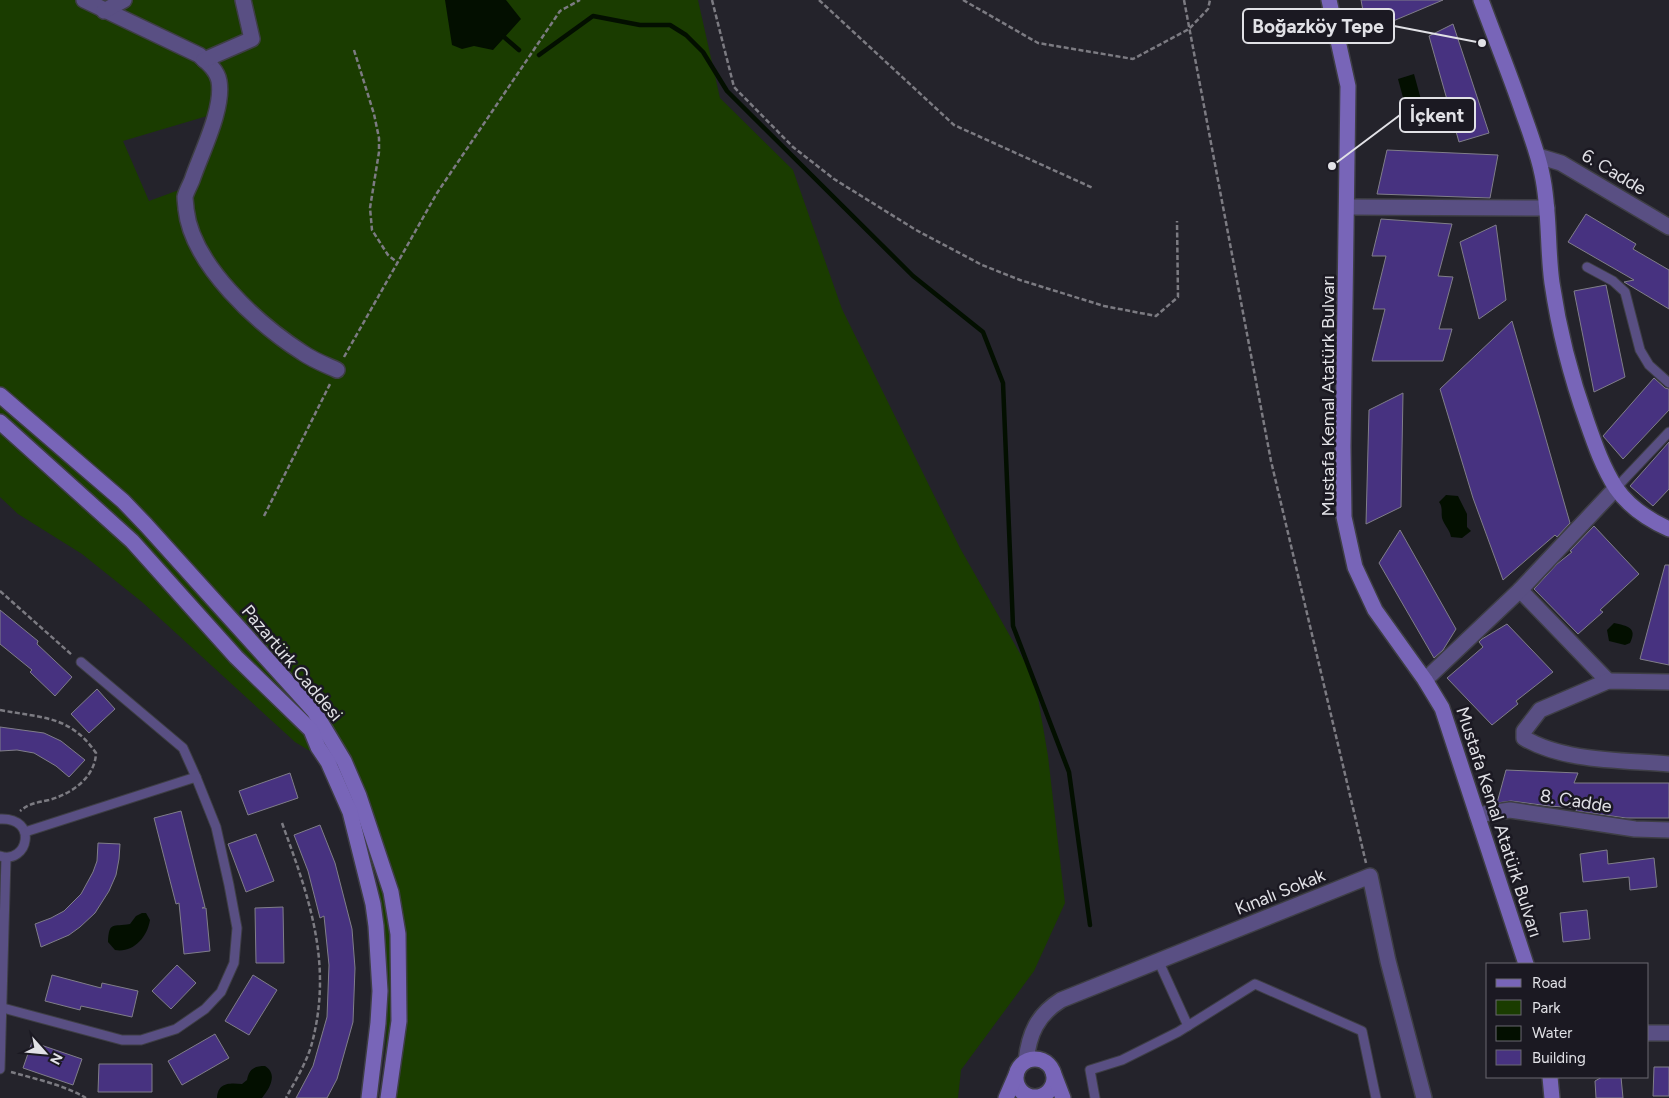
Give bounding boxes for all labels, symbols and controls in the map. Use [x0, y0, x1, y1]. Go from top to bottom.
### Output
callout: Boğazköy Tepe [1243, 9, 1394, 43]
text: Boğazköy Tepe [1252, 15, 1384, 38]
callout: İçkent [1400, 98, 1475, 132]
text: İçkent [1410, 104, 1465, 127]
street label: 6. Cadde [1578, 144, 1650, 200]
street label: Mustafa Kemal Atatürk Bulvarı [1317, 275, 1339, 517]
street label: Pazartürk Caddesi [237, 600, 347, 726]
street label: Mustafa Kemal Atatürk Bulvarı [1451, 704, 1547, 940]
street label: 8. Cadde [1539, 784, 1614, 818]
street label: Kınalı Sokak [1232, 864, 1328, 920]
legend [1486, 963, 1649, 1078]
text: Road [1532, 974, 1567, 992]
text: Park [1532, 999, 1561, 1017]
text: Water [1532, 1024, 1572, 1042]
north arrow [20, 1028, 70, 1078]
text: Building [1532, 1049, 1586, 1067]
text: N [46, 1050, 66, 1067]

